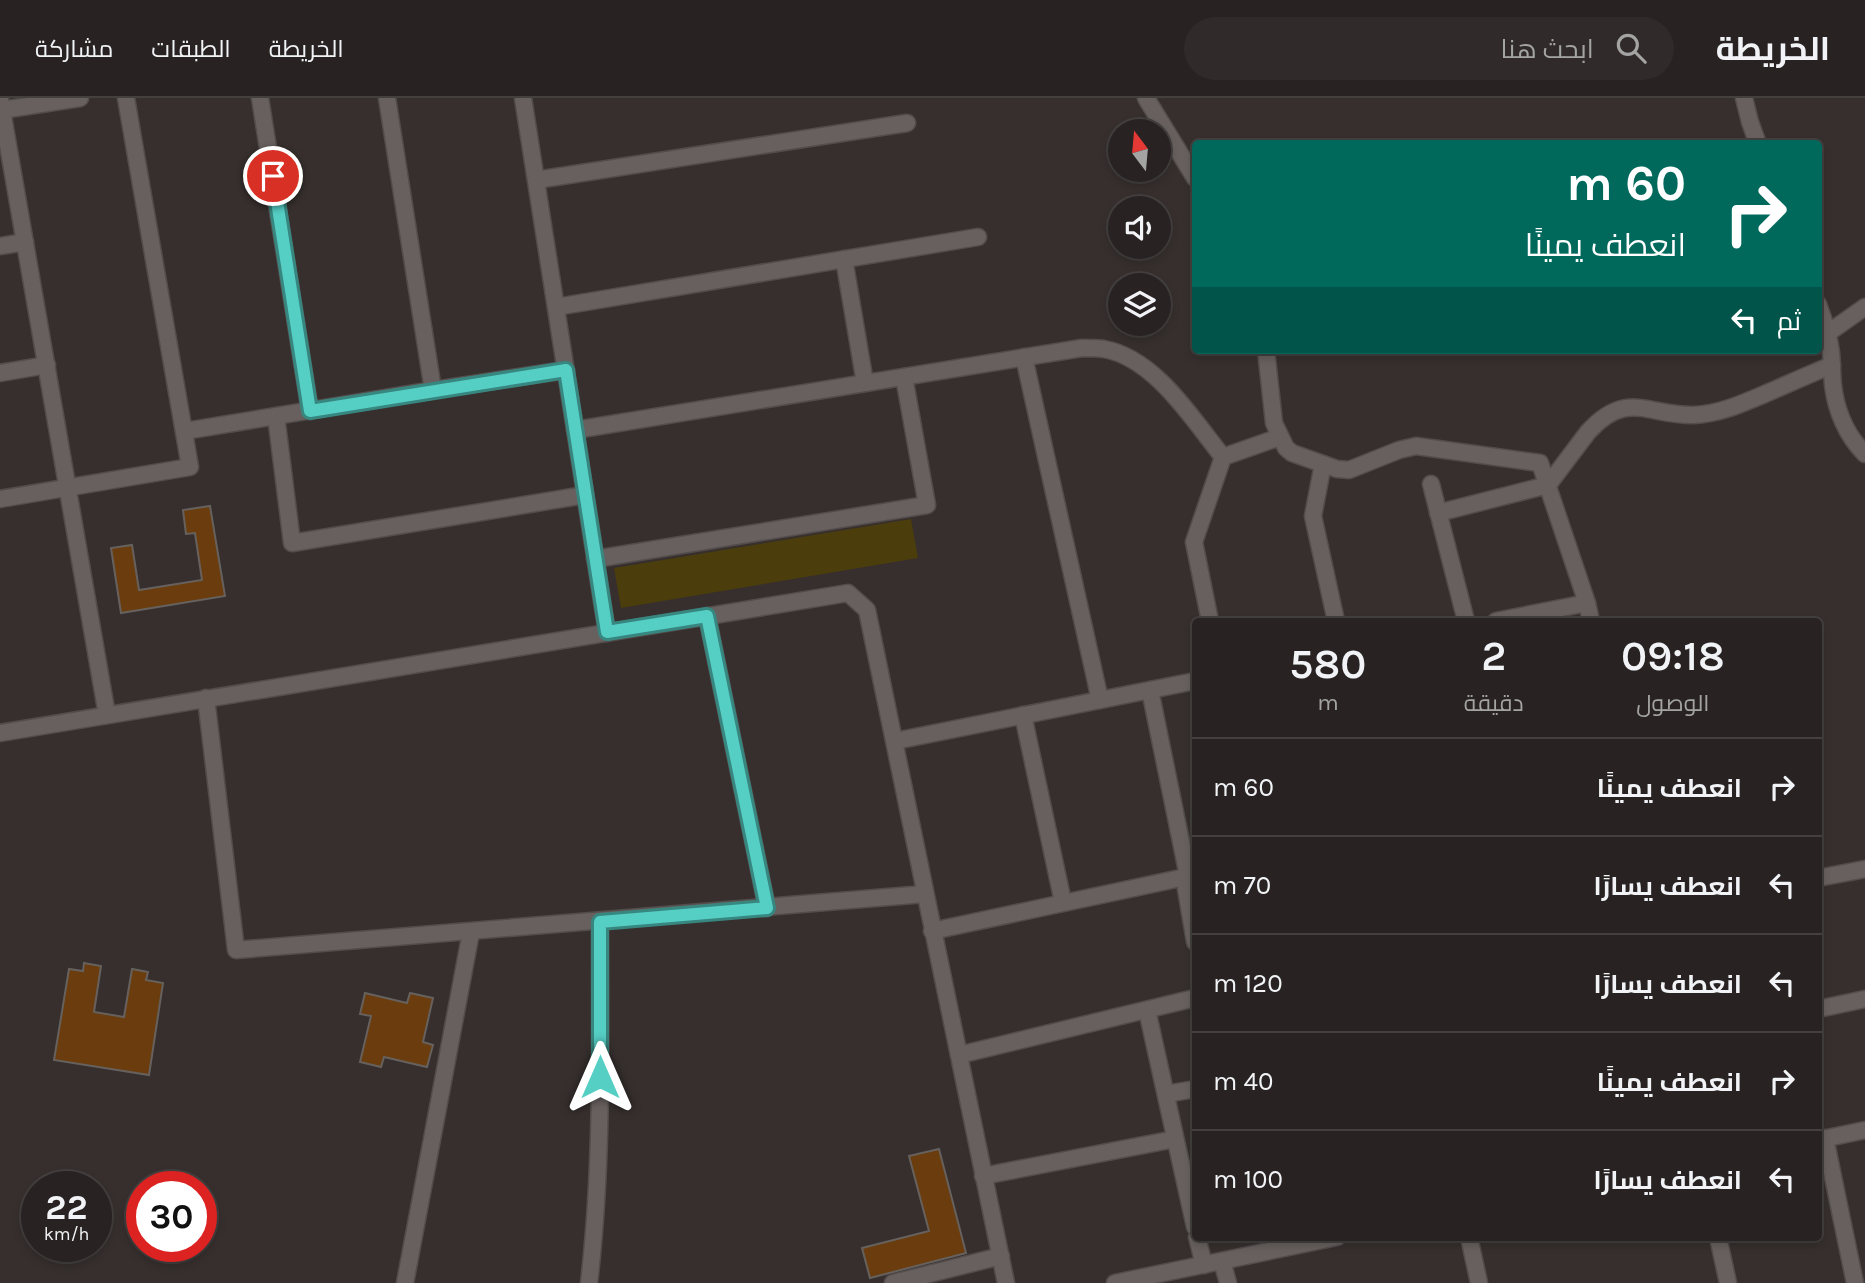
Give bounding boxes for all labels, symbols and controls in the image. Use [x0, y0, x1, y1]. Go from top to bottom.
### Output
search box [1184, 17, 1674, 80]
icon: search [1612, 29, 1650, 67]
text: الخريطة [1716, 30, 1830, 68]
text: ابحث هنا [1501, 34, 1594, 65]
text: مشاركة [35, 35, 113, 63]
text: الطبقات [151, 35, 231, 63]
text: الخريطة [269, 35, 344, 63]
north arrow [1108, 119, 1171, 182]
map controls [1108, 119, 1171, 336]
pin [243, 146, 303, 206]
text: 60 m [1566, 155, 1686, 212]
icon: arrive [254, 157, 292, 195]
icon: right [1710, 168, 1801, 259]
button: sound [1108, 196, 1171, 259]
text: انعطف يمينًا [1525, 227, 1686, 264]
button: layers [1108, 273, 1171, 336]
icon: left [1725, 301, 1763, 339]
text: ثم [1777, 306, 1801, 337]
text: 2 [1481, 631, 1506, 681]
text: 09:18 [1621, 631, 1725, 681]
text: 580 [1289, 639, 1366, 689]
text: m [1317, 689, 1339, 716]
text: دقيقة [1464, 690, 1524, 717]
text: الوصول [1636, 690, 1709, 717]
icon: right [1763, 768, 1801, 806]
text: 60 m [1213, 772, 1274, 803]
text: انعطف يمينًا [1597, 773, 1742, 804]
icon: left [1763, 866, 1801, 904]
text: 70 m [1213, 870, 1271, 901]
text: انعطف يسارًا [1594, 871, 1742, 902]
icon: left [1763, 964, 1801, 1002]
text: 120 m [1213, 968, 1283, 999]
text: انعطف يسارًا [1594, 969, 1742, 1000]
position arrow [563, 1040, 637, 1114]
icon: right [1763, 1062, 1801, 1100]
text: 40 m [1213, 1066, 1273, 1097]
text: انعطف يمينًا [1597, 1067, 1742, 1098]
icon: left [1763, 1160, 1801, 1198]
text: 100 m [1213, 1164, 1283, 1195]
text: انعطف يسارًا [1594, 1165, 1742, 1196]
speed limit sign: 30 [126, 1171, 217, 1262]
text: 22 [45, 1187, 88, 1228]
text: km/h [44, 1223, 89, 1245]

